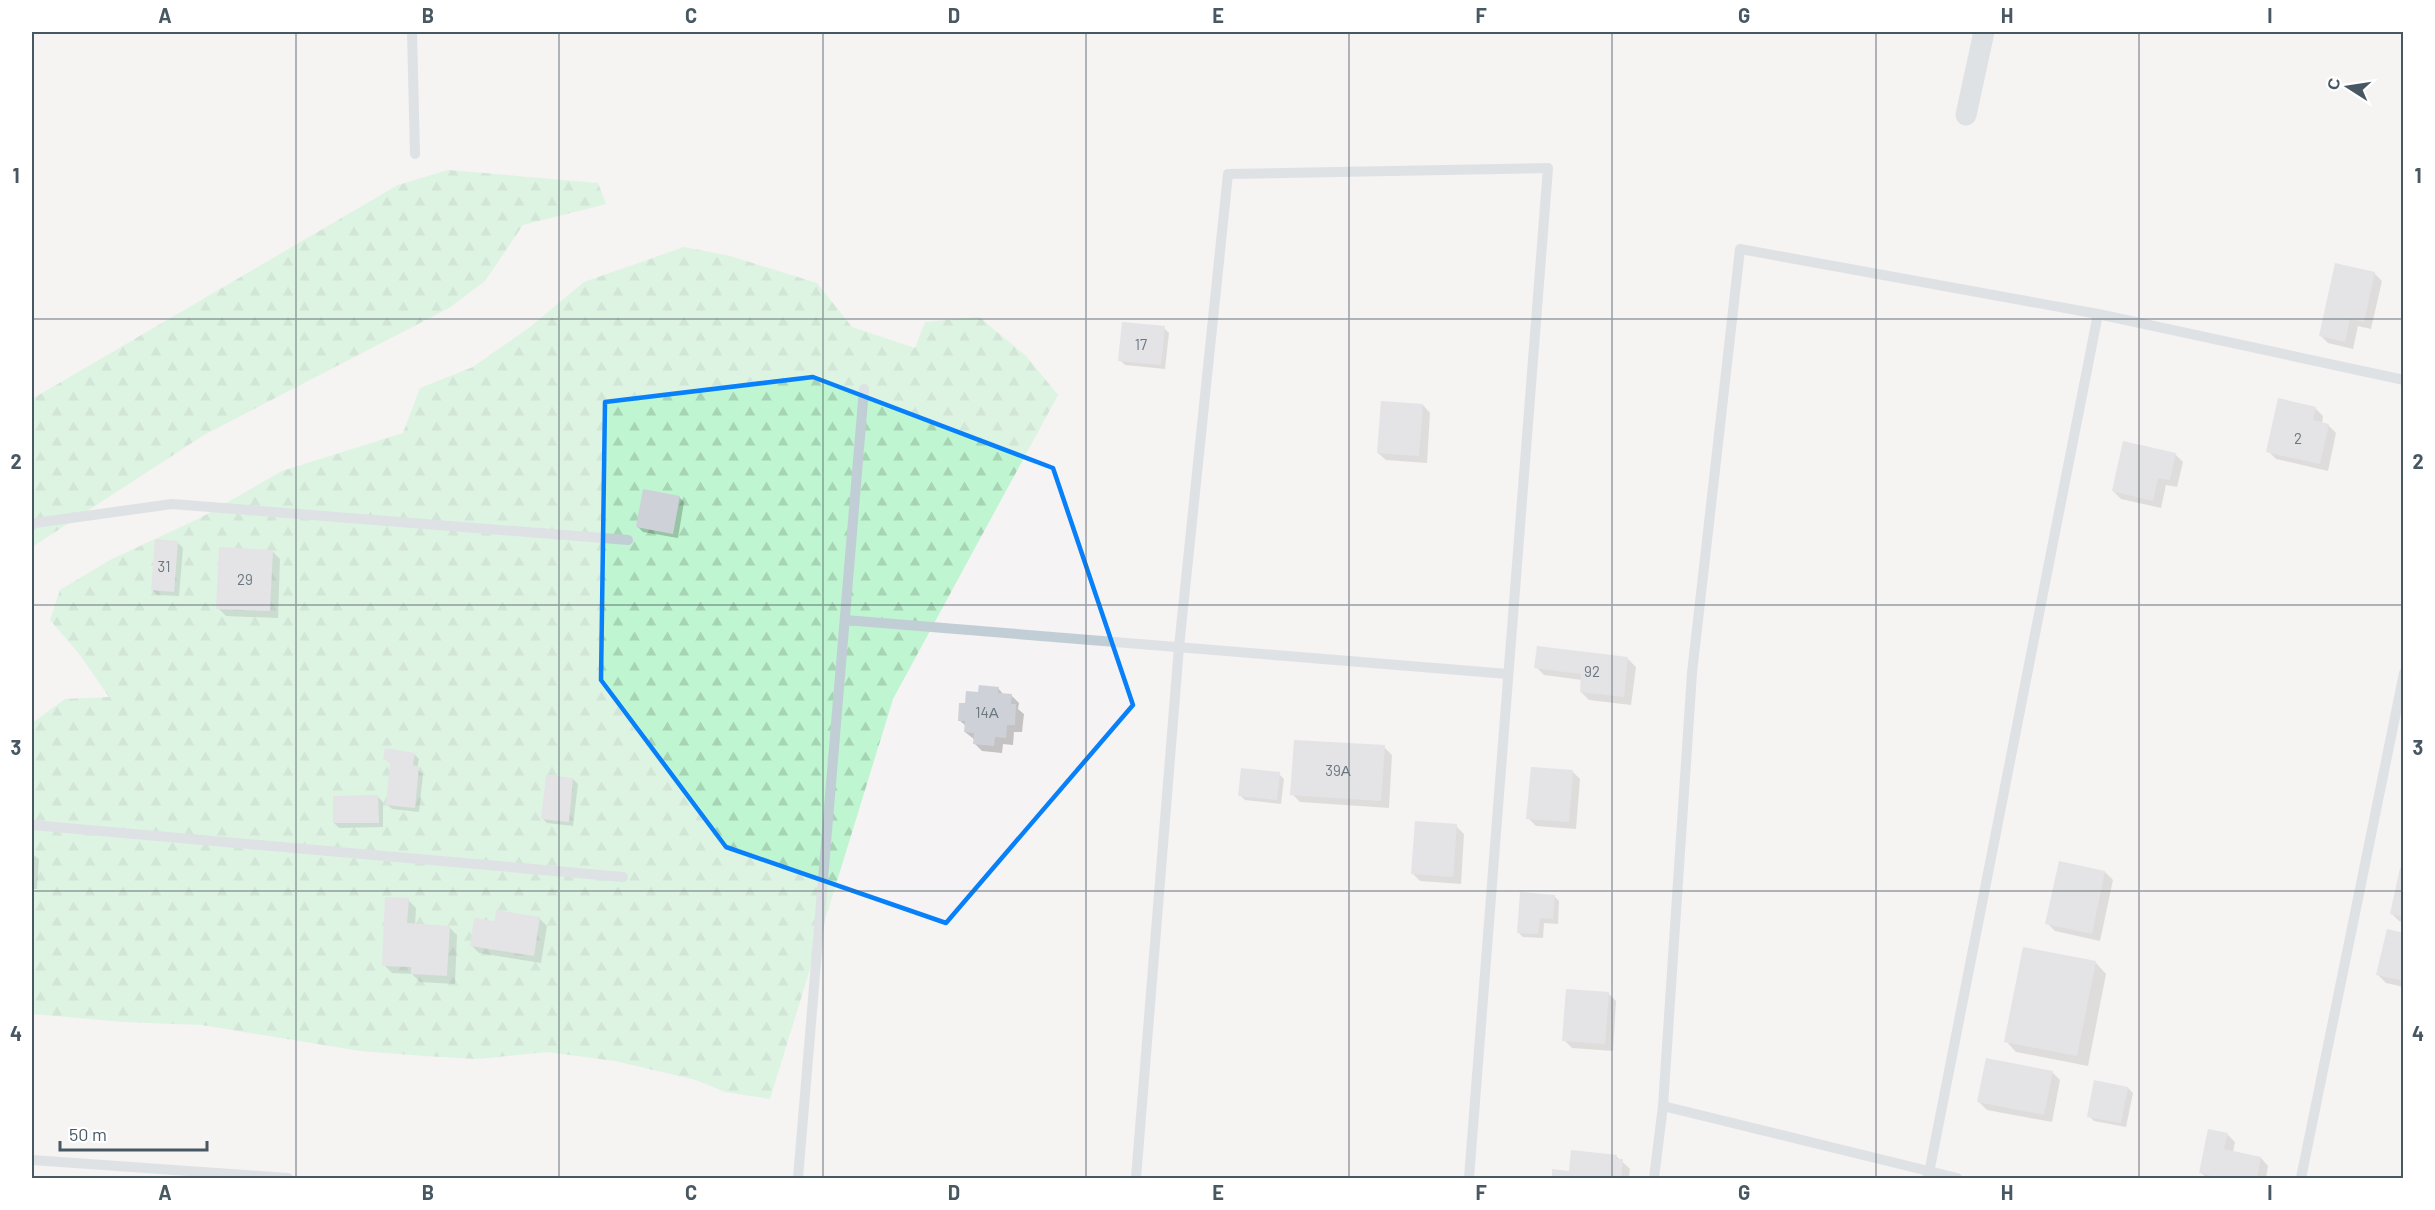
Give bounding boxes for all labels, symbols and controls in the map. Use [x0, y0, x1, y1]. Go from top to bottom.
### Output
text: A [158, 3, 172, 27]
text: B [422, 3, 434, 27]
text: C [685, 3, 697, 27]
text: D [948, 3, 960, 27]
text: E [1212, 3, 1224, 27]
text: F [1475, 3, 1487, 27]
text: G [1738, 3, 1750, 27]
text: H [2001, 3, 2013, 27]
text: I [2267, 3, 2273, 27]
north arrow [2318, 57, 2378, 117]
text: С [2322, 76, 2343, 91]
text: 1 [12, 163, 20, 187]
text: 1 [2414, 163, 2422, 187]
house number: 17 [1135, 335, 1147, 353]
house number: 2 [2294, 429, 2302, 447]
text: 2 [10, 449, 22, 473]
text: 2 [2412, 449, 2424, 473]
house number: 31 [158, 557, 170, 575]
house number: 29 [237, 570, 253, 588]
house number: 92 [1584, 662, 1600, 680]
house number: 14А [975, 703, 999, 721]
text: 3 [11, 735, 21, 759]
text: 3 [2413, 735, 2423, 759]
house number: 39А [1325, 761, 1351, 779]
text: 4 [10, 1021, 22, 1045]
text: 4 [2412, 1021, 2424, 1045]
scale bar [60, 1114, 207, 1152]
text: 50 m [69, 1123, 107, 1145]
text: A [158, 1180, 172, 1204]
text: B [422, 1180, 434, 1204]
text: C [685, 1180, 697, 1204]
text: D [948, 1180, 960, 1204]
text: E [1212, 1180, 1224, 1204]
text: F [1475, 1180, 1487, 1204]
text: G [1738, 1180, 1750, 1204]
text: H [2001, 1180, 2013, 1204]
text: I [2267, 1180, 2273, 1204]

